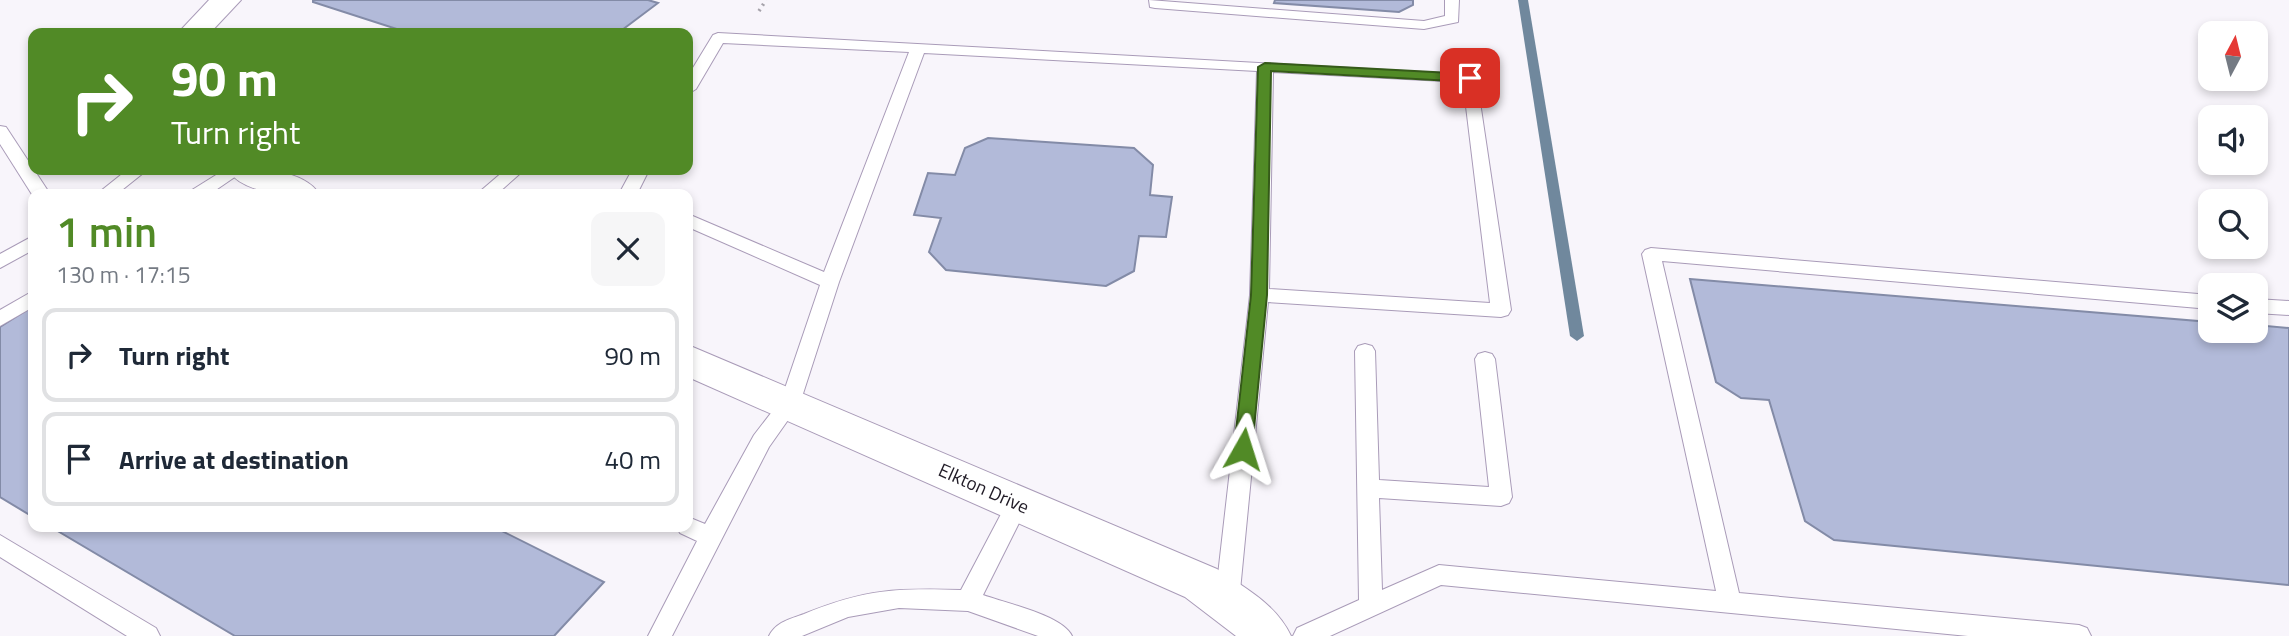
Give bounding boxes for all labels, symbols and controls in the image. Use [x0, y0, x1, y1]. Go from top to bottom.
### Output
north arrow [2198, 21, 2268, 91]
map controls [2198, 21, 2268, 343]
text: 90 m [171, 40, 278, 115]
pin [1440, 48, 1500, 108]
icon: right [56, 56, 147, 147]
icon: arrive [1451, 59, 1489, 97]
button: sound [2198, 105, 2268, 175]
text: Turn right [171, 108, 300, 156]
button: search [2198, 189, 2268, 259]
text: 1 min [56, 199, 157, 263]
button: close [591, 212, 665, 286]
text: 130 m · 17:15 [56, 257, 191, 292]
button: layers [2198, 273, 2268, 343]
icon: right [60, 336, 98, 374]
text: Turn right [119, 336, 230, 375]
text: 90 m [604, 336, 661, 375]
position arrow [1206, 412, 1280, 486]
icon: arrive [60, 440, 98, 478]
text: Arrive at destination [119, 440, 349, 479]
text: 40 m [604, 440, 661, 479]
street label: Elkton Drive [934, 455, 1034, 520]

